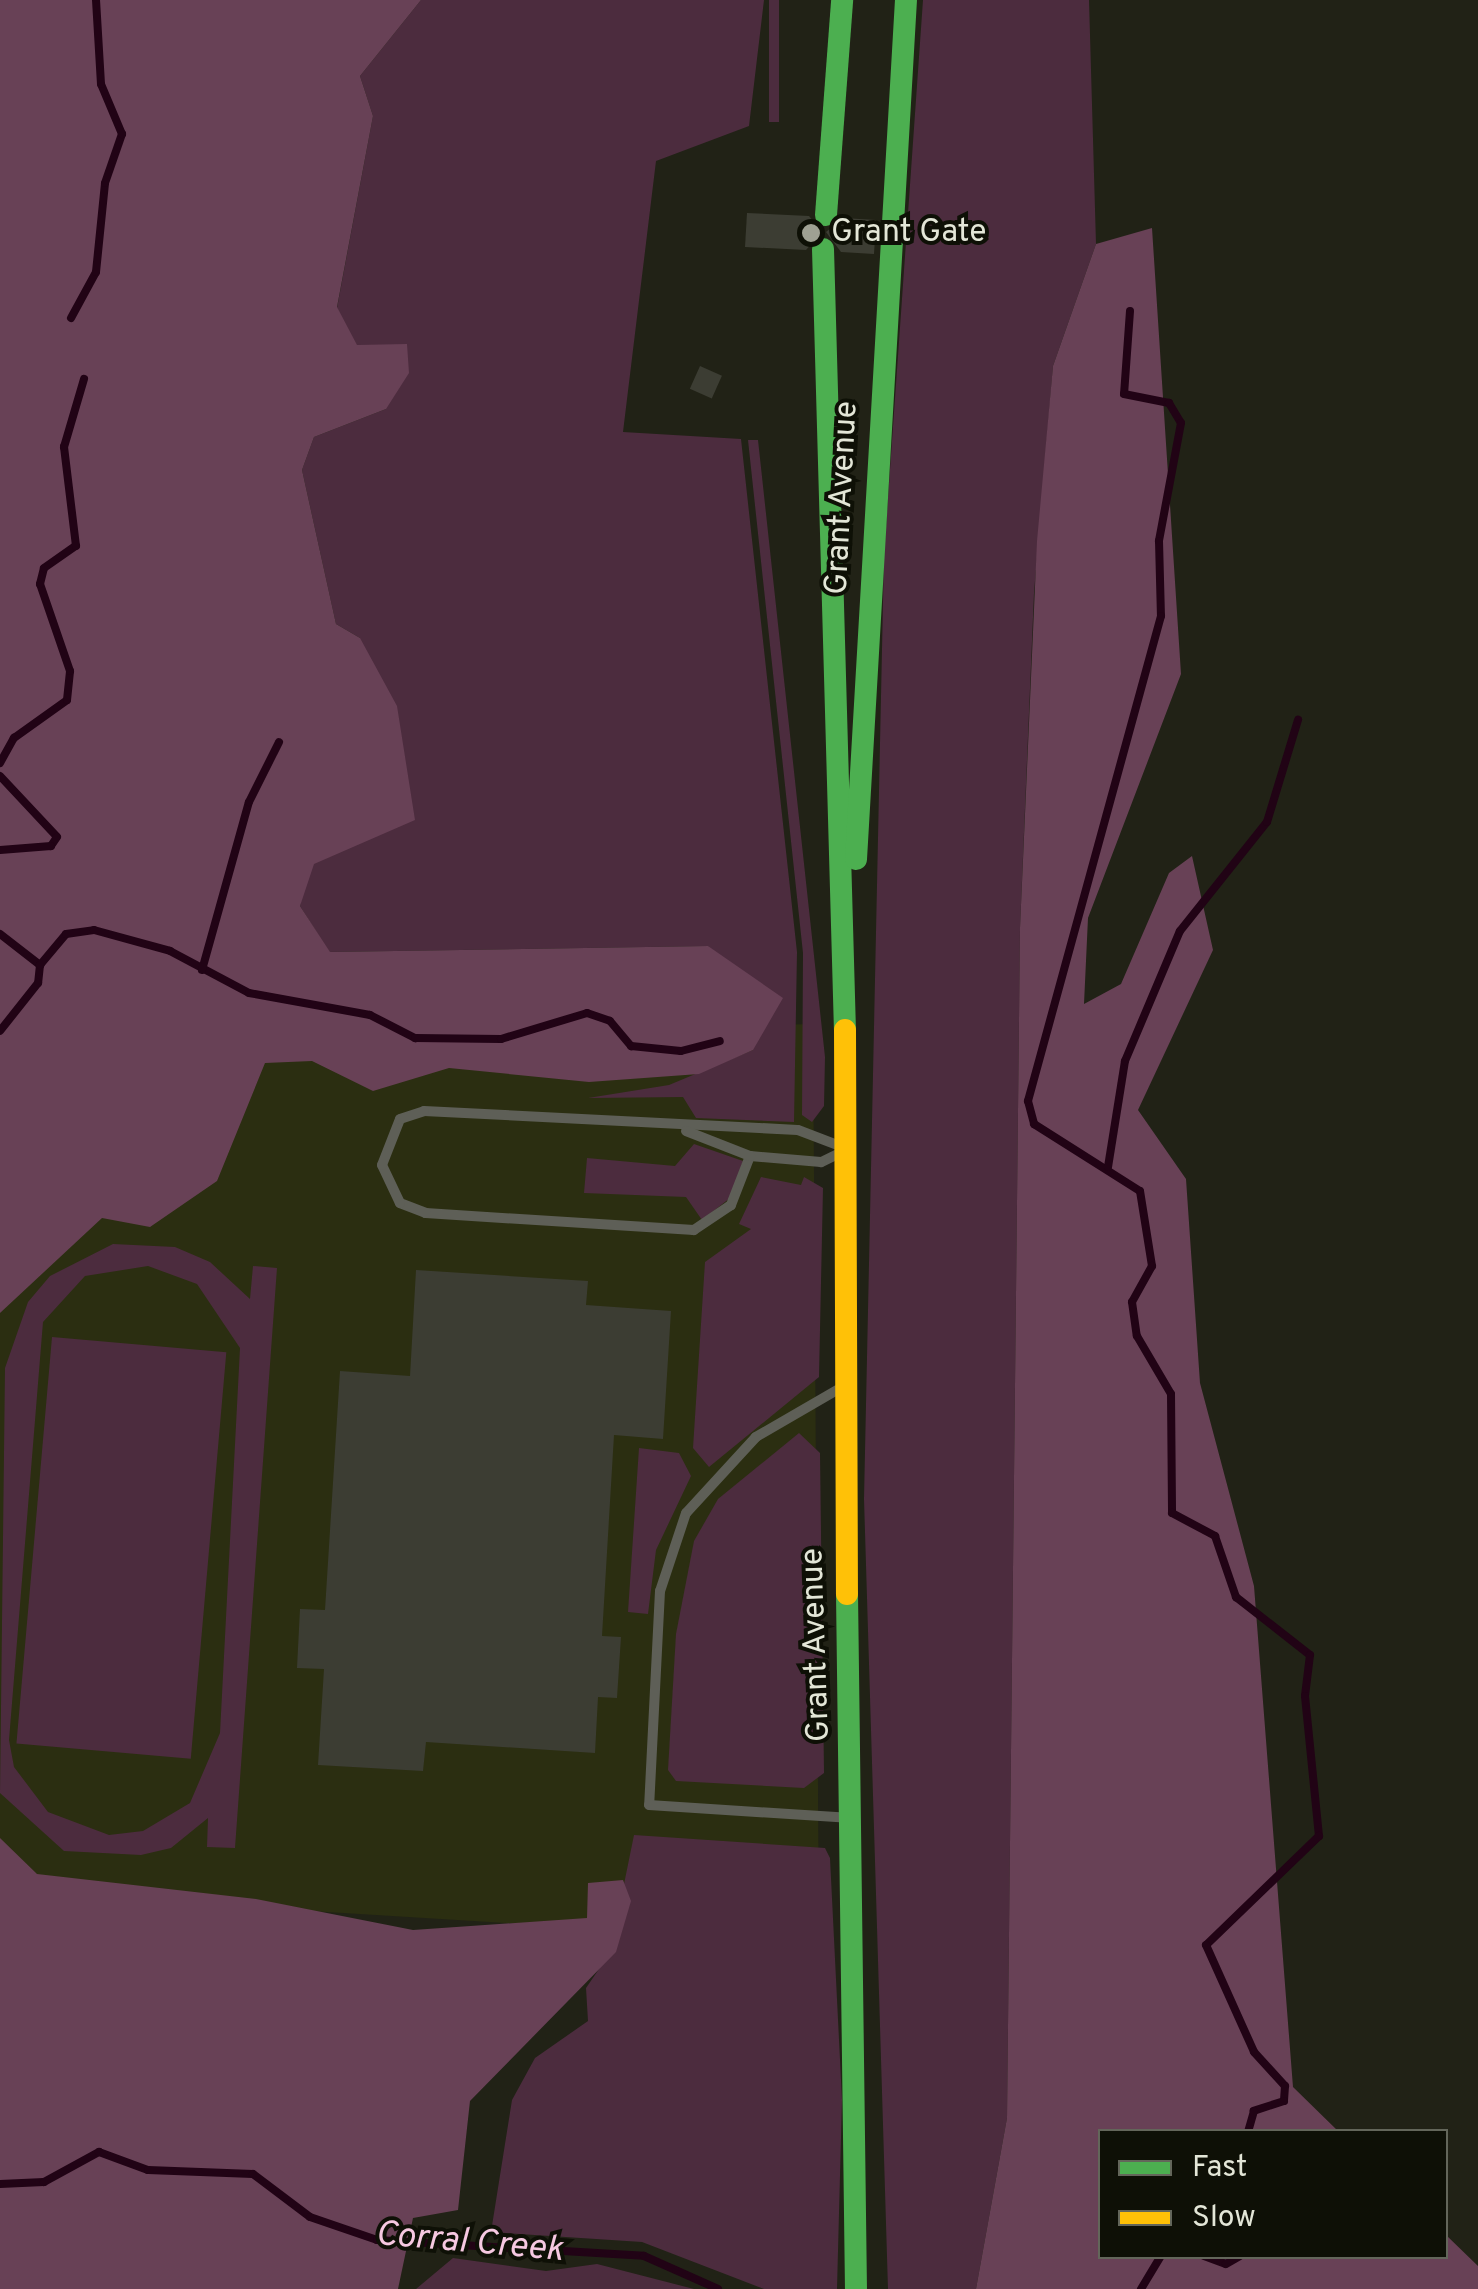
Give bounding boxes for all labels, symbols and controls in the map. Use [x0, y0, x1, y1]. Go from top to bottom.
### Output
place label: Grant Gate [831, 214, 987, 252]
marker: Grant Gate [800, 222, 822, 244]
street label: Grant Avenue [819, 400, 867, 596]
street label: Grant Avenue [794, 1547, 840, 1743]
legend [1098, 2129, 1448, 2259]
text: Fast [1192, 2150, 1247, 2187]
text: Slow [1192, 2200, 1256, 2237]
water label: Corral Creek [373, 2214, 565, 2272]

